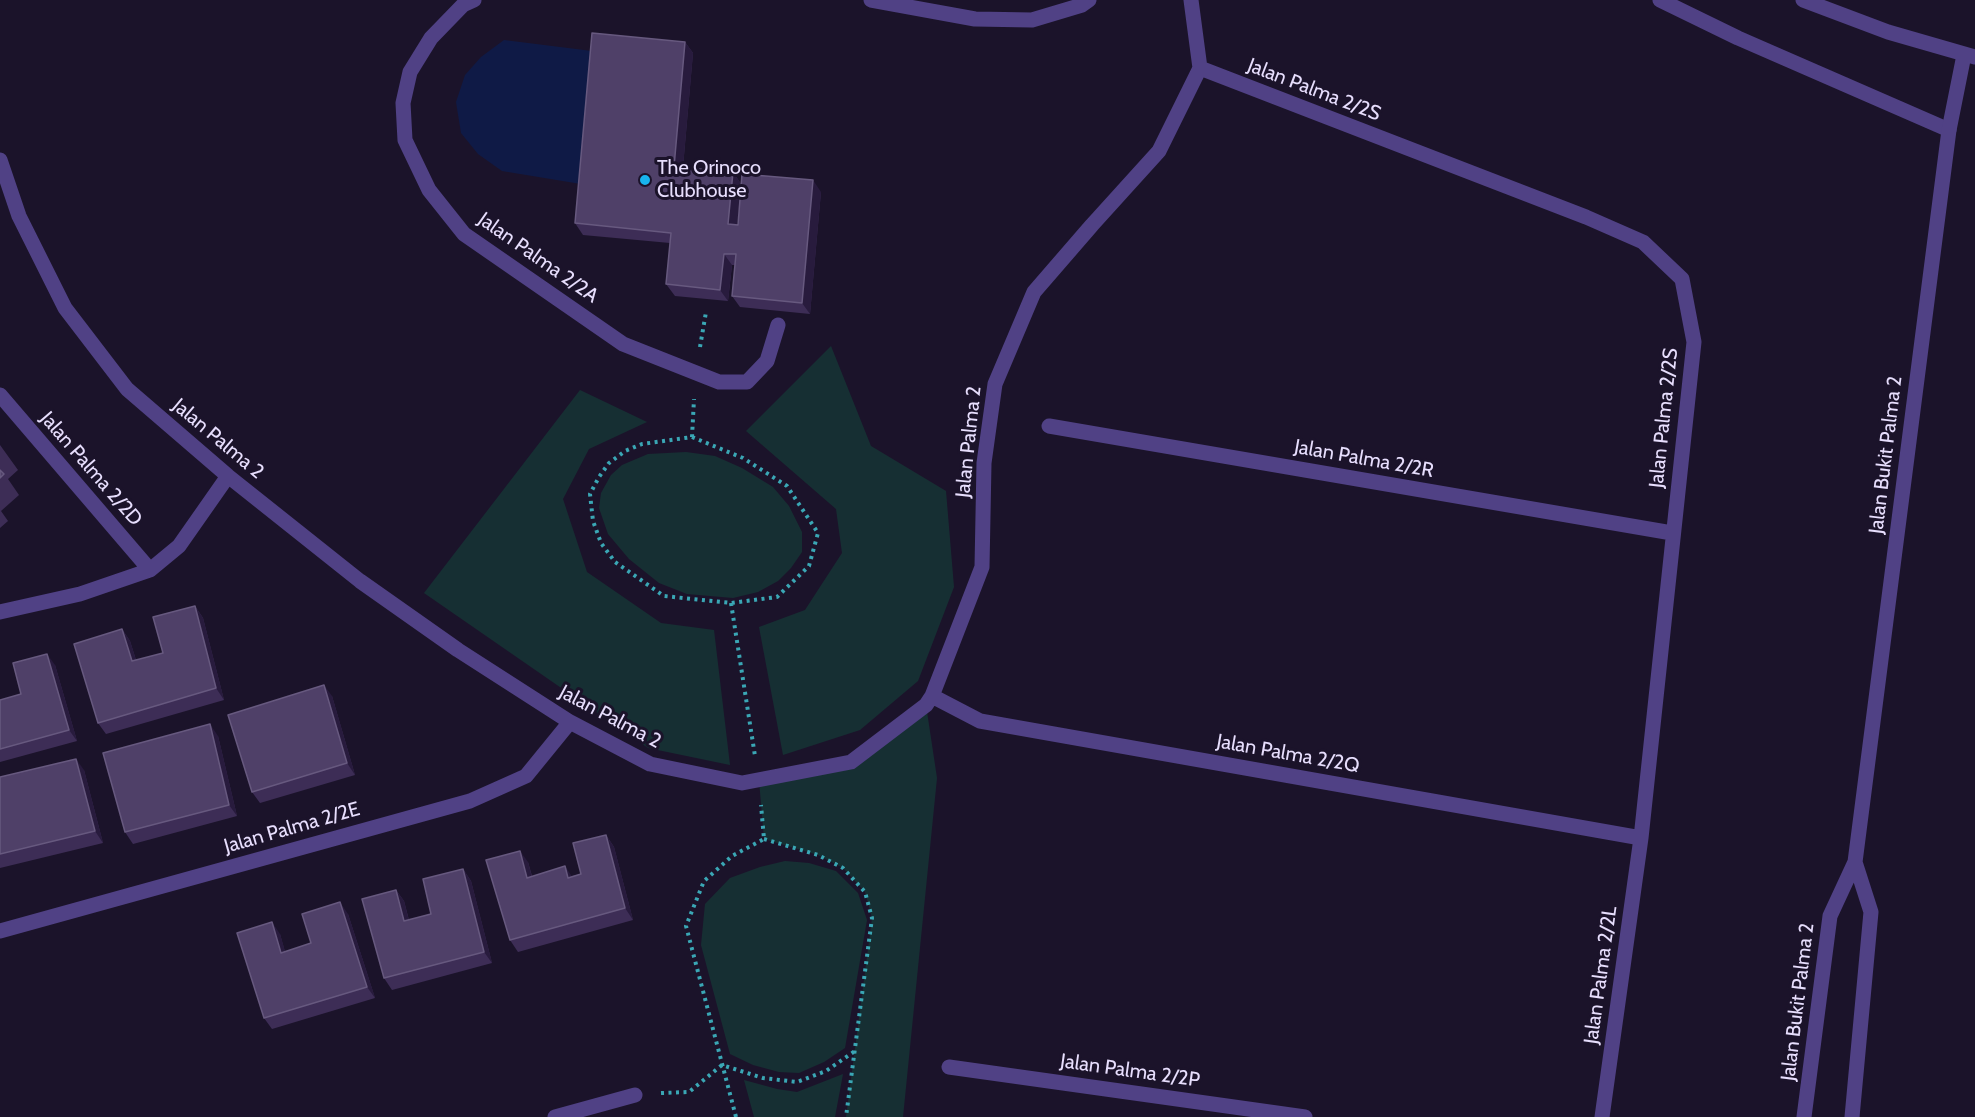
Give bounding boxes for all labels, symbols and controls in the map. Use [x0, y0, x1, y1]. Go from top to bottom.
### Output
street label: Jalan Palma 2/2S [1244, 54, 1384, 126]
place label: The Orinoco Clubhouse [657, 156, 761, 203]
marker: The Orinoco Clubhouse [638, 173, 652, 187]
street label: Jalan Palma 2/2A [473, 208, 603, 308]
street label: Jalan Palma 2/2S [1645, 347, 1683, 489]
street label: Jalan Bukit Palma 2 [1864, 375, 1908, 535]
street label: Jalan Palma 2 [951, 385, 987, 499]
street label: Jalan Palma 2 [167, 394, 269, 484]
street label: Jalan Palma 2/2D [35, 407, 147, 531]
street label: Jalan Palma 2/2R [1292, 435, 1436, 483]
street label: Jalan Palma 2 [555, 680, 665, 754]
street label: Jalan Palma 2/2Q [1215, 730, 1361, 778]
street label: Jalan Palma 2/2E [221, 797, 363, 859]
street label: Jalan Palma 2/2L [1579, 904, 1623, 1046]
street label: Jalan Bukit Palma 2 [1776, 922, 1820, 1082]
street label: Jalan Palma 2/2P [1059, 1049, 1201, 1093]

